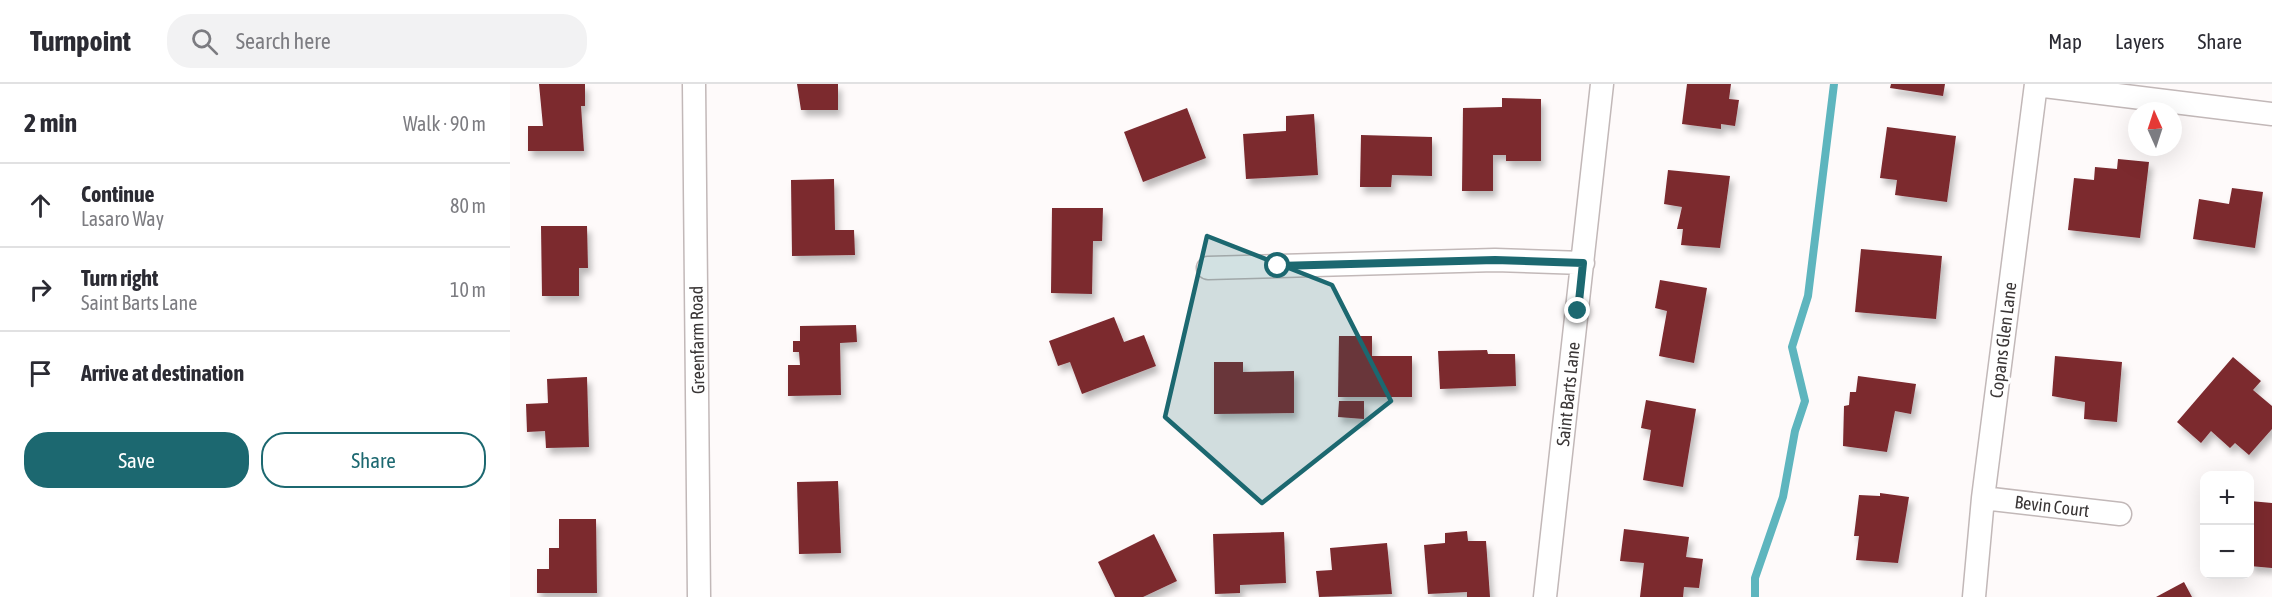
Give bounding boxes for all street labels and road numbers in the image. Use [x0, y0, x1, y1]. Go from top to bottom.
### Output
street label: Copans Glen Lane [1985, 281, 2021, 399]
street label: Greenfarm Road [686, 286, 708, 394]
street label: Saint Barts Lane [1552, 341, 1584, 447]
street label: Bevin Court [2014, 491, 2090, 521]

